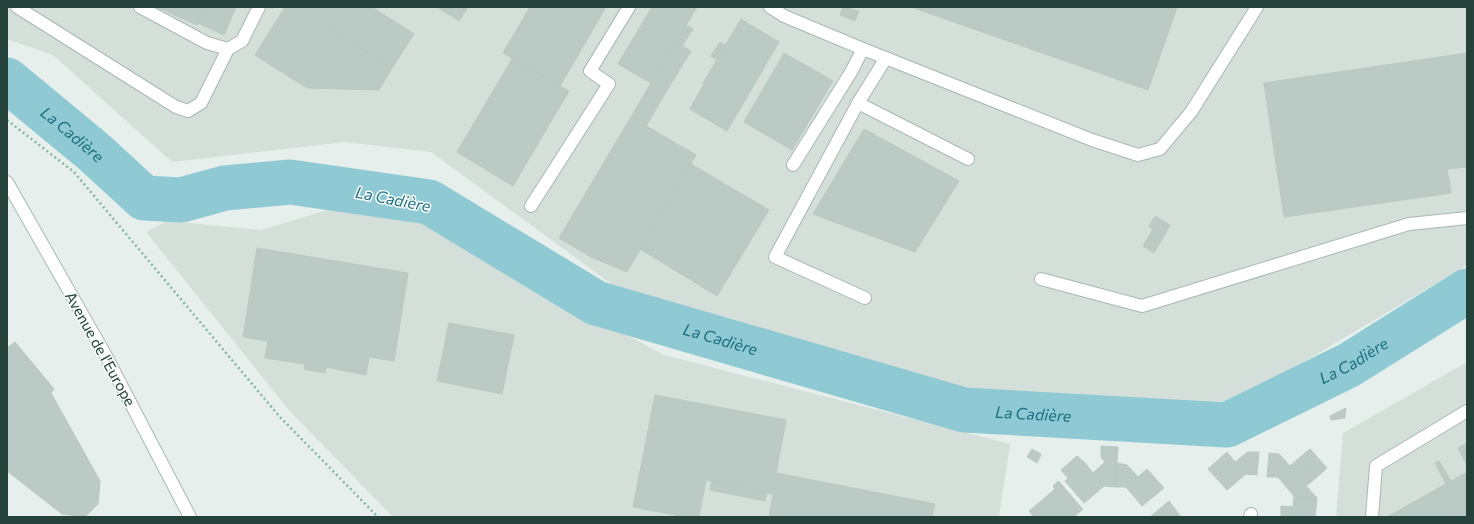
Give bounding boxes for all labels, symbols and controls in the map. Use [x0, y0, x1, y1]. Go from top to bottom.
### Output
water label: La Cadière [37, 102, 109, 166]
water label: La Cadière [354, 182, 433, 215]
street label: Avenue de l'Europe [62, 288, 140, 409]
water label: La Cadière [681, 319, 760, 359]
water label: La Cadière [1316, 333, 1392, 387]
water label: La Cadière [995, 402, 1072, 425]

